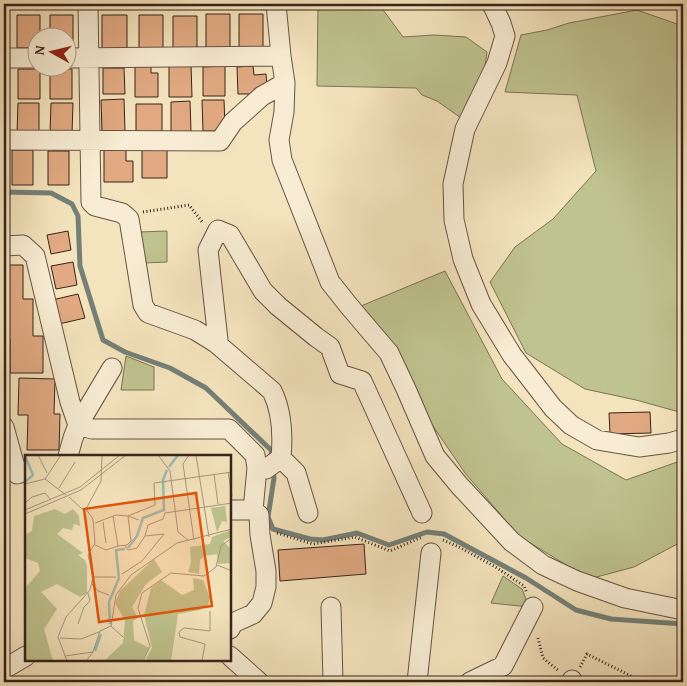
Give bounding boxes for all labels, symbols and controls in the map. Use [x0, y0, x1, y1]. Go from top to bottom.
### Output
north arrow [28, 28, 78, 78]
text: N [29, 44, 50, 56]
inset map [25, 455, 231, 661]

